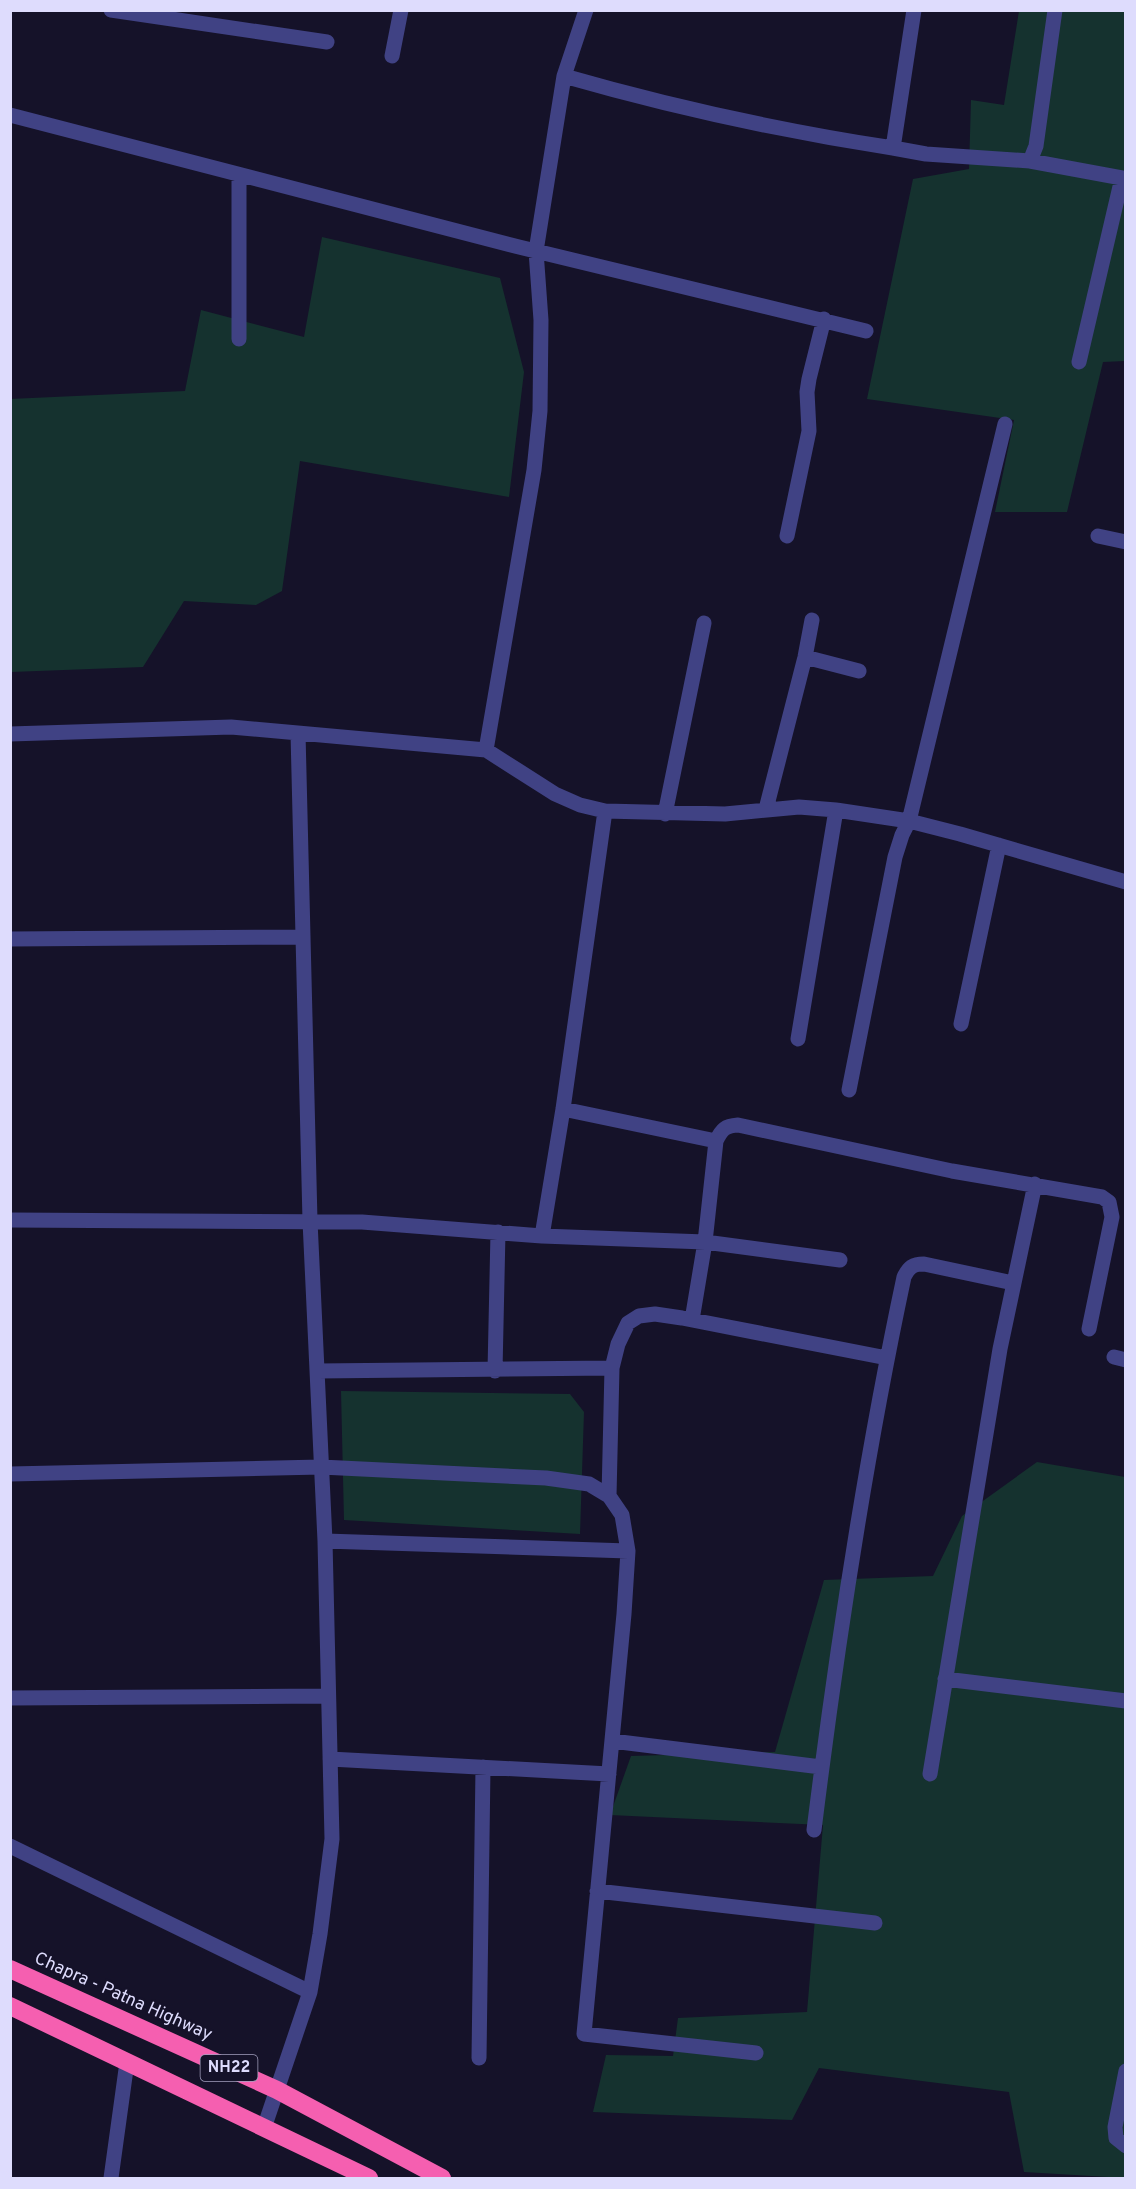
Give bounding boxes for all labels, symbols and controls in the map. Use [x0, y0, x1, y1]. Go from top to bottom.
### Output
street label: Chapra - Patna Highway [30, 1947, 216, 2047]
road number: NH22 [200, 2055, 258, 2081]

